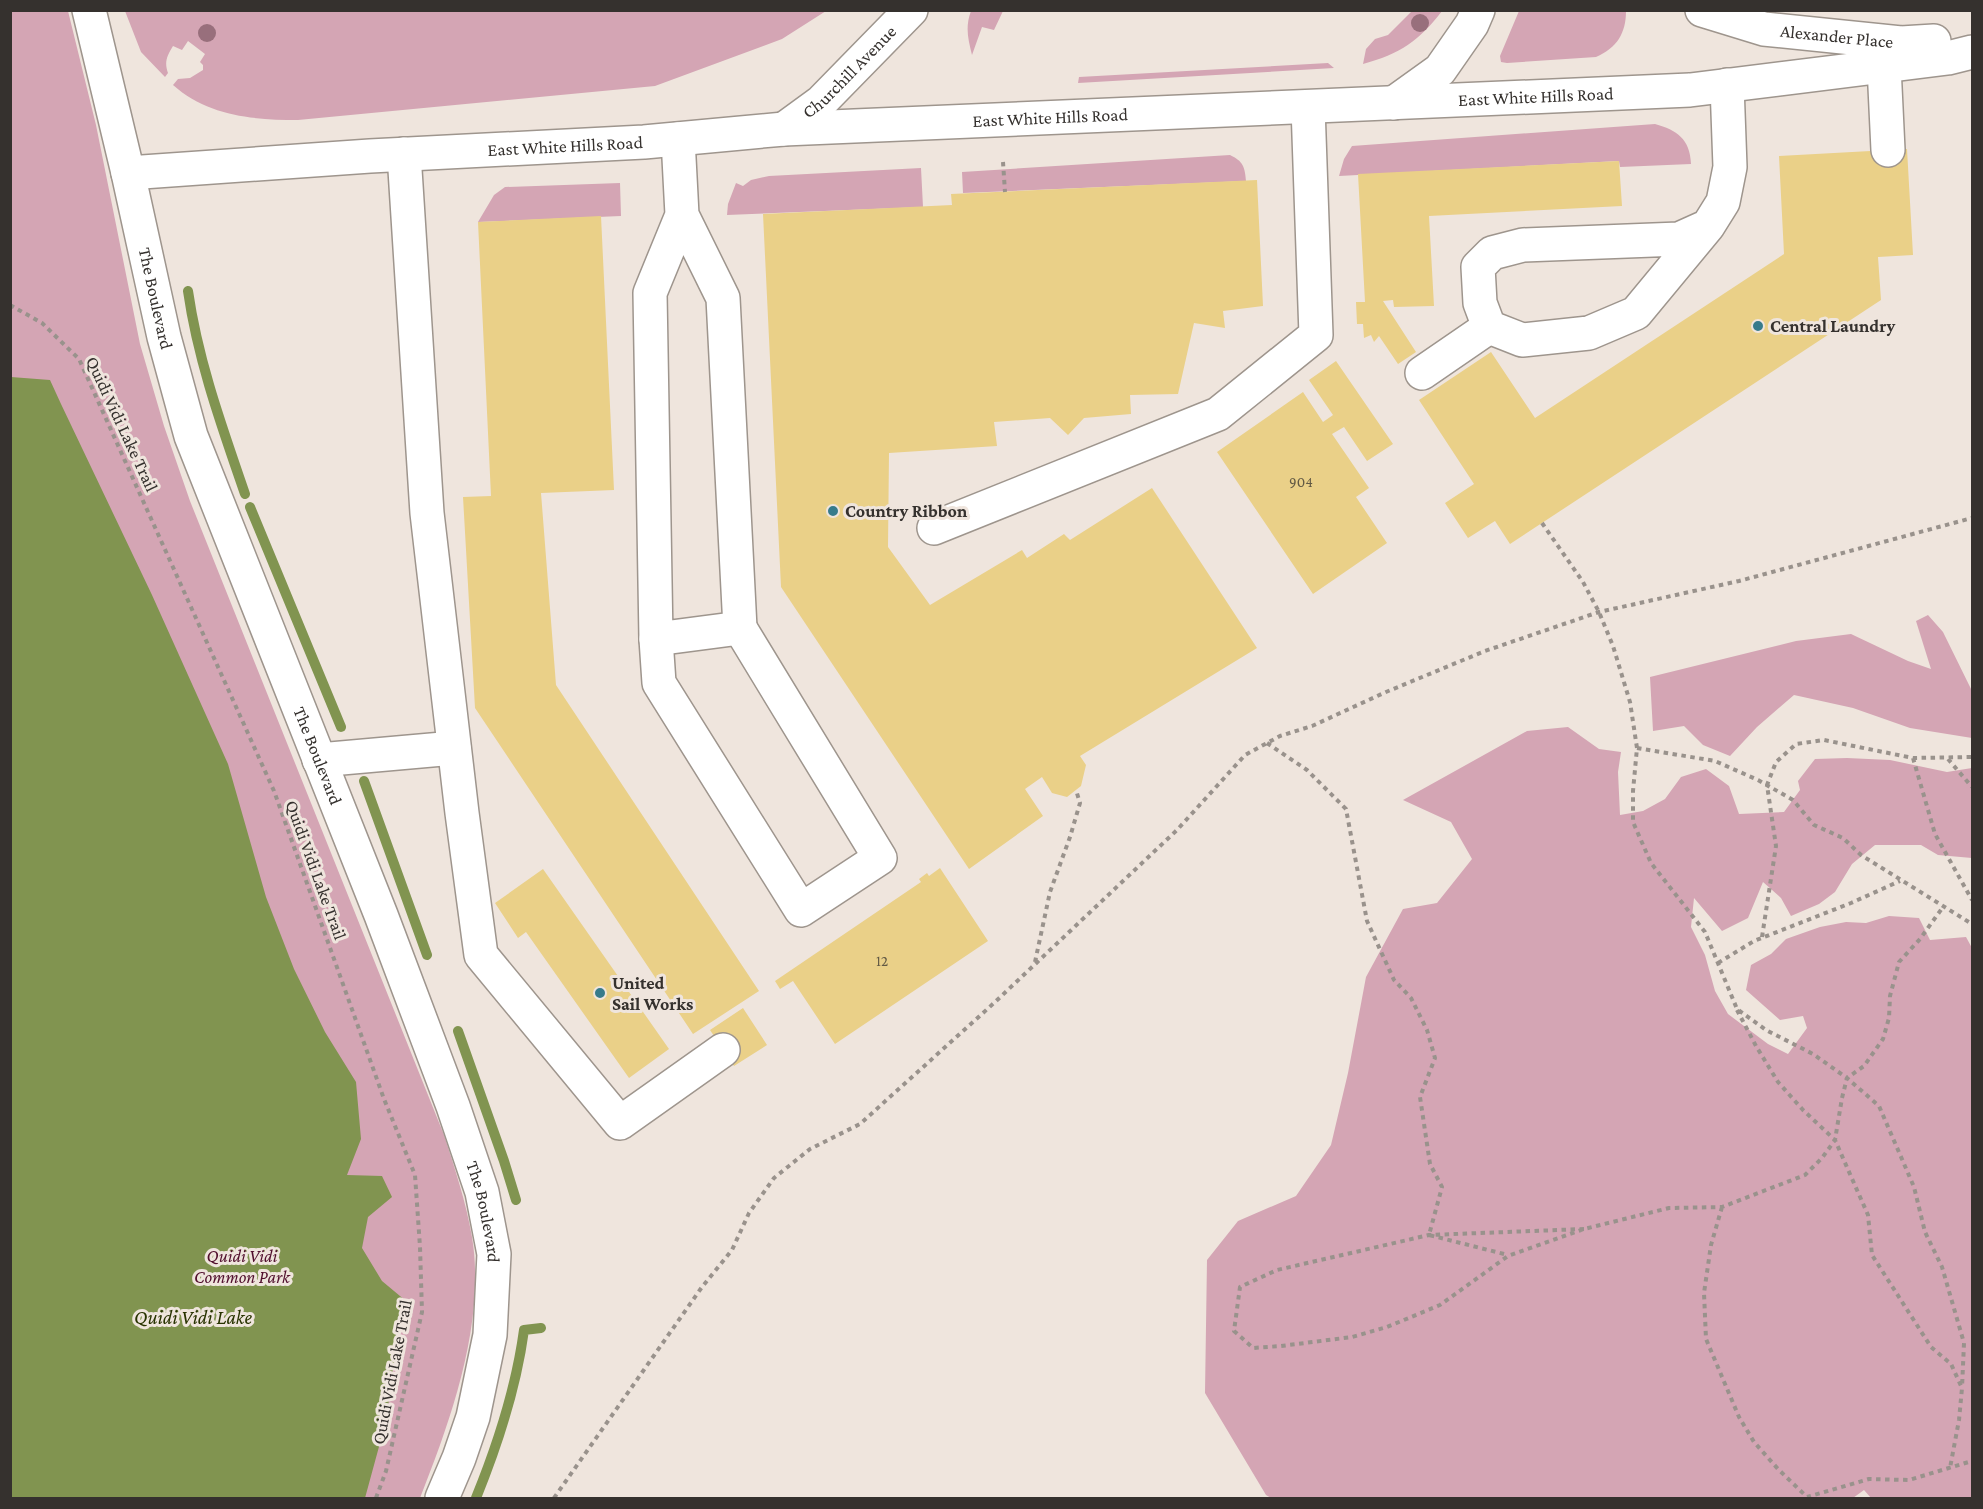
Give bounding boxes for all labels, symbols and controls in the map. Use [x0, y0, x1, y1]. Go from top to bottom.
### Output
street label: Churchill Avenue [798, 21, 900, 122]
street label: Alexander Place [1779, 21, 1894, 52]
street label: East White Hills Road [1458, 83, 1614, 110]
street label: East White Hills Road [972, 104, 1129, 131]
street label: East White Hills Road [487, 132, 644, 160]
street label: The Boulevard [135, 246, 177, 352]
place label: Central Laundry [1770, 316, 1896, 336]
marker: Central Laundry [1751, 319, 1765, 333]
street label: Quidi Vidi Lake Trail [82, 353, 162, 495]
house number: 904 [1289, 474, 1313, 490]
place label: Country Ribbon [845, 501, 968, 521]
marker: Country Ribbon [826, 504, 840, 518]
street label: The Boulevard [289, 704, 346, 808]
street label: Quidi Vidi Lake Trail [281, 798, 351, 943]
house number: 12 [876, 953, 888, 969]
place label: United Sail Works [612, 973, 693, 1014]
marker: United Sail Works [593, 986, 607, 1000]
street label: The Boulevard [462, 1158, 504, 1263]
park label: Quidi Vidi Common Park [194, 1246, 291, 1287]
street label: Quidi Vidi Lake Trail [368, 1298, 416, 1446]
water label: Quidi Vidi Lake [134, 1306, 252, 1328]

